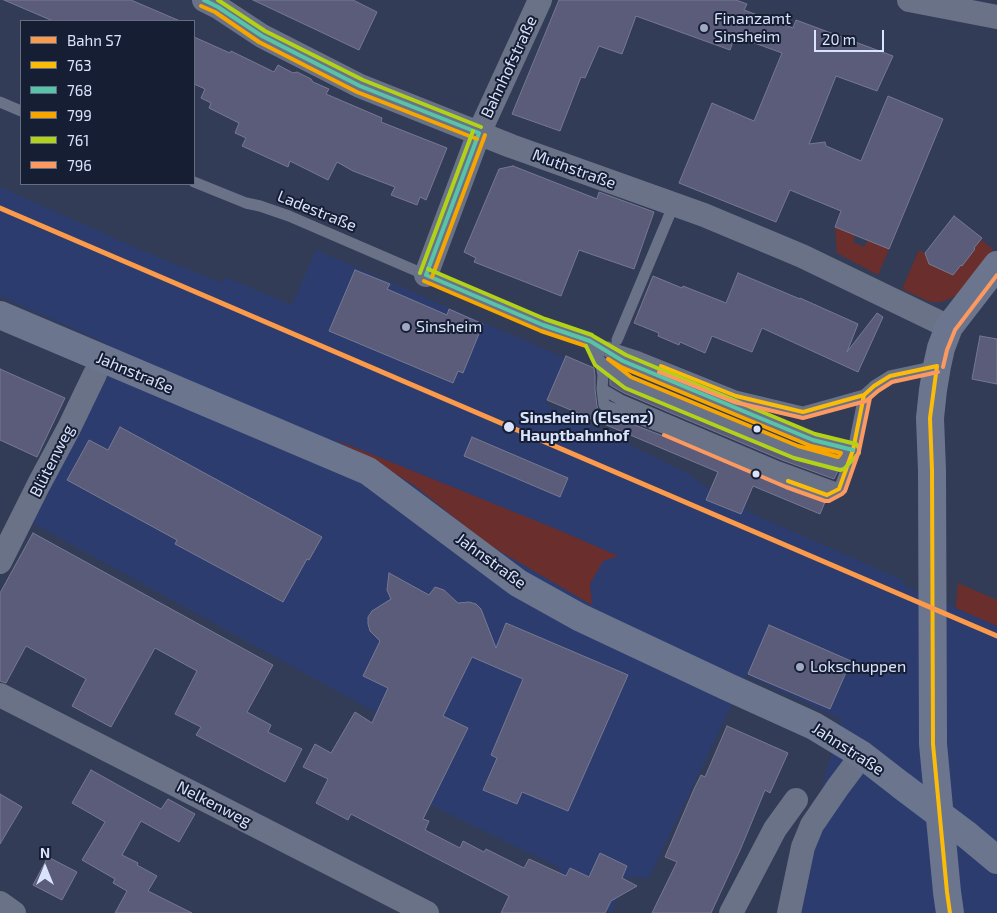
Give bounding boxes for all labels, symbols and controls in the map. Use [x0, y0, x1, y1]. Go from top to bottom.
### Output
place label: Finanzamt Sinsheim [714, 9, 791, 47]
street label: Bahnhofstraße [477, 13, 541, 121]
legend [20, 20, 195, 185]
scale bar [817, 20, 887, 52]
marker: Finanzamt Sinsheim [698, 22, 710, 34]
text: 20 m [822, 30, 856, 48]
text: Bahn S7 [67, 31, 121, 49]
text: 763 [67, 56, 92, 74]
text: 768 [67, 81, 92, 99]
text: 799 [67, 106, 92, 124]
text: 761 [67, 131, 89, 149]
street label: Muthstraße [530, 145, 618, 193]
text: 796 [67, 156, 92, 174]
street label: Ladestraße [275, 186, 359, 236]
place label: Sinsheim [416, 317, 482, 337]
marker: Sinsheim [400, 321, 412, 333]
street label: Jahnstraße [94, 348, 176, 398]
place label: Sinsheim (Elsenz) Hauptbahnhof [520, 408, 653, 446]
marker: Sinsheim (Elsenz) Hauptbahnhof [502, 420, 516, 434]
street label: Blütenweg [26, 422, 78, 500]
unlabelled marker [752, 424, 762, 434]
unlabelled marker [751, 469, 761, 479]
street label: Jahnstraße [452, 529, 530, 593]
place label: Lokschuppen [810, 657, 906, 677]
marker: Lokschuppen [794, 661, 806, 673]
street label: Jahnstraße [809, 719, 887, 779]
street label: Nelkenweg [174, 777, 254, 831]
north arrow [20, 843, 70, 893]
text: N [40, 844, 50, 861]

